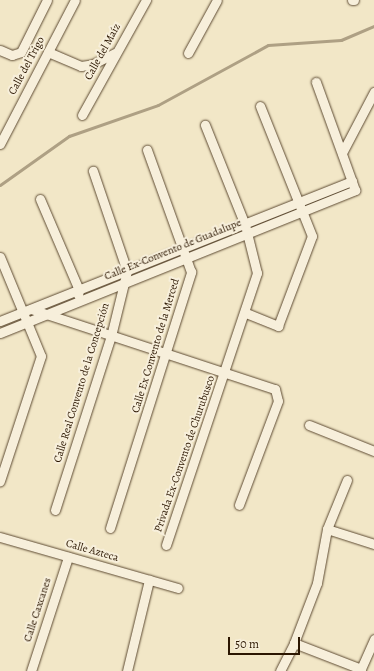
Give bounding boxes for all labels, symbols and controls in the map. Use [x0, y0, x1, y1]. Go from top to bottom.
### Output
street label: Calle del Maíz [82, 21, 124, 83]
street label: Calle del Trigo [6, 35, 48, 97]
street label: Calle Ex-Convento de Guadalupe [103, 216, 243, 284]
street label: Calle Ex Convento de la Merced [129, 277, 183, 415]
street label: Calle Real Convento de la Concepción [51, 302, 113, 464]
street label: Privada Ex-Convento de Churubusco [152, 374, 218, 534]
street label: Calle Azteca [64, 537, 120, 565]
street label: Calle Caxcanes [21, 576, 55, 644]
scale bar [230, 629, 302, 655]
text: 50 m [235, 636, 259, 652]

